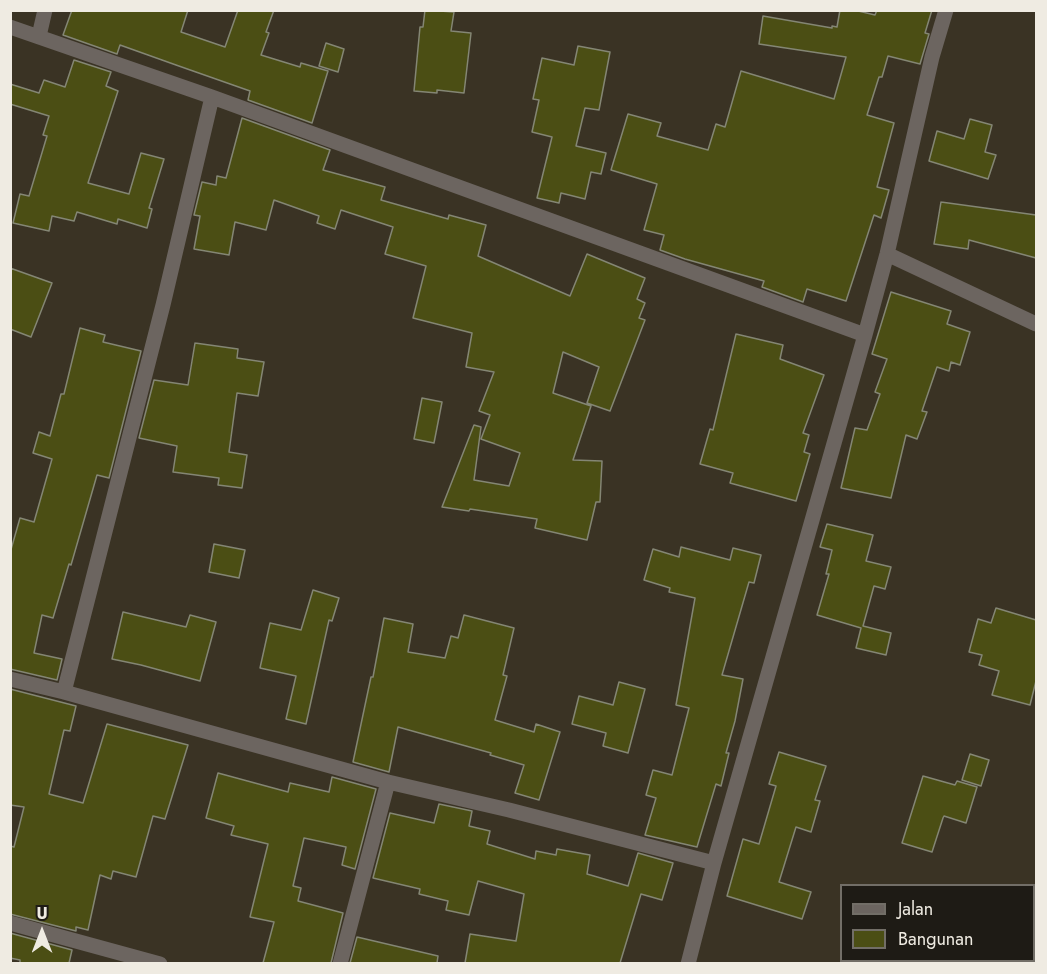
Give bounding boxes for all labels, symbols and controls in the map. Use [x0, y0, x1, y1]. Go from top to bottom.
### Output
legend [840, 884, 1035, 962]
text: Jalan [898, 896, 933, 922]
north arrow [12, 902, 72, 962]
text: U [36, 902, 48, 925]
text: Bangunan [898, 926, 973, 952]

